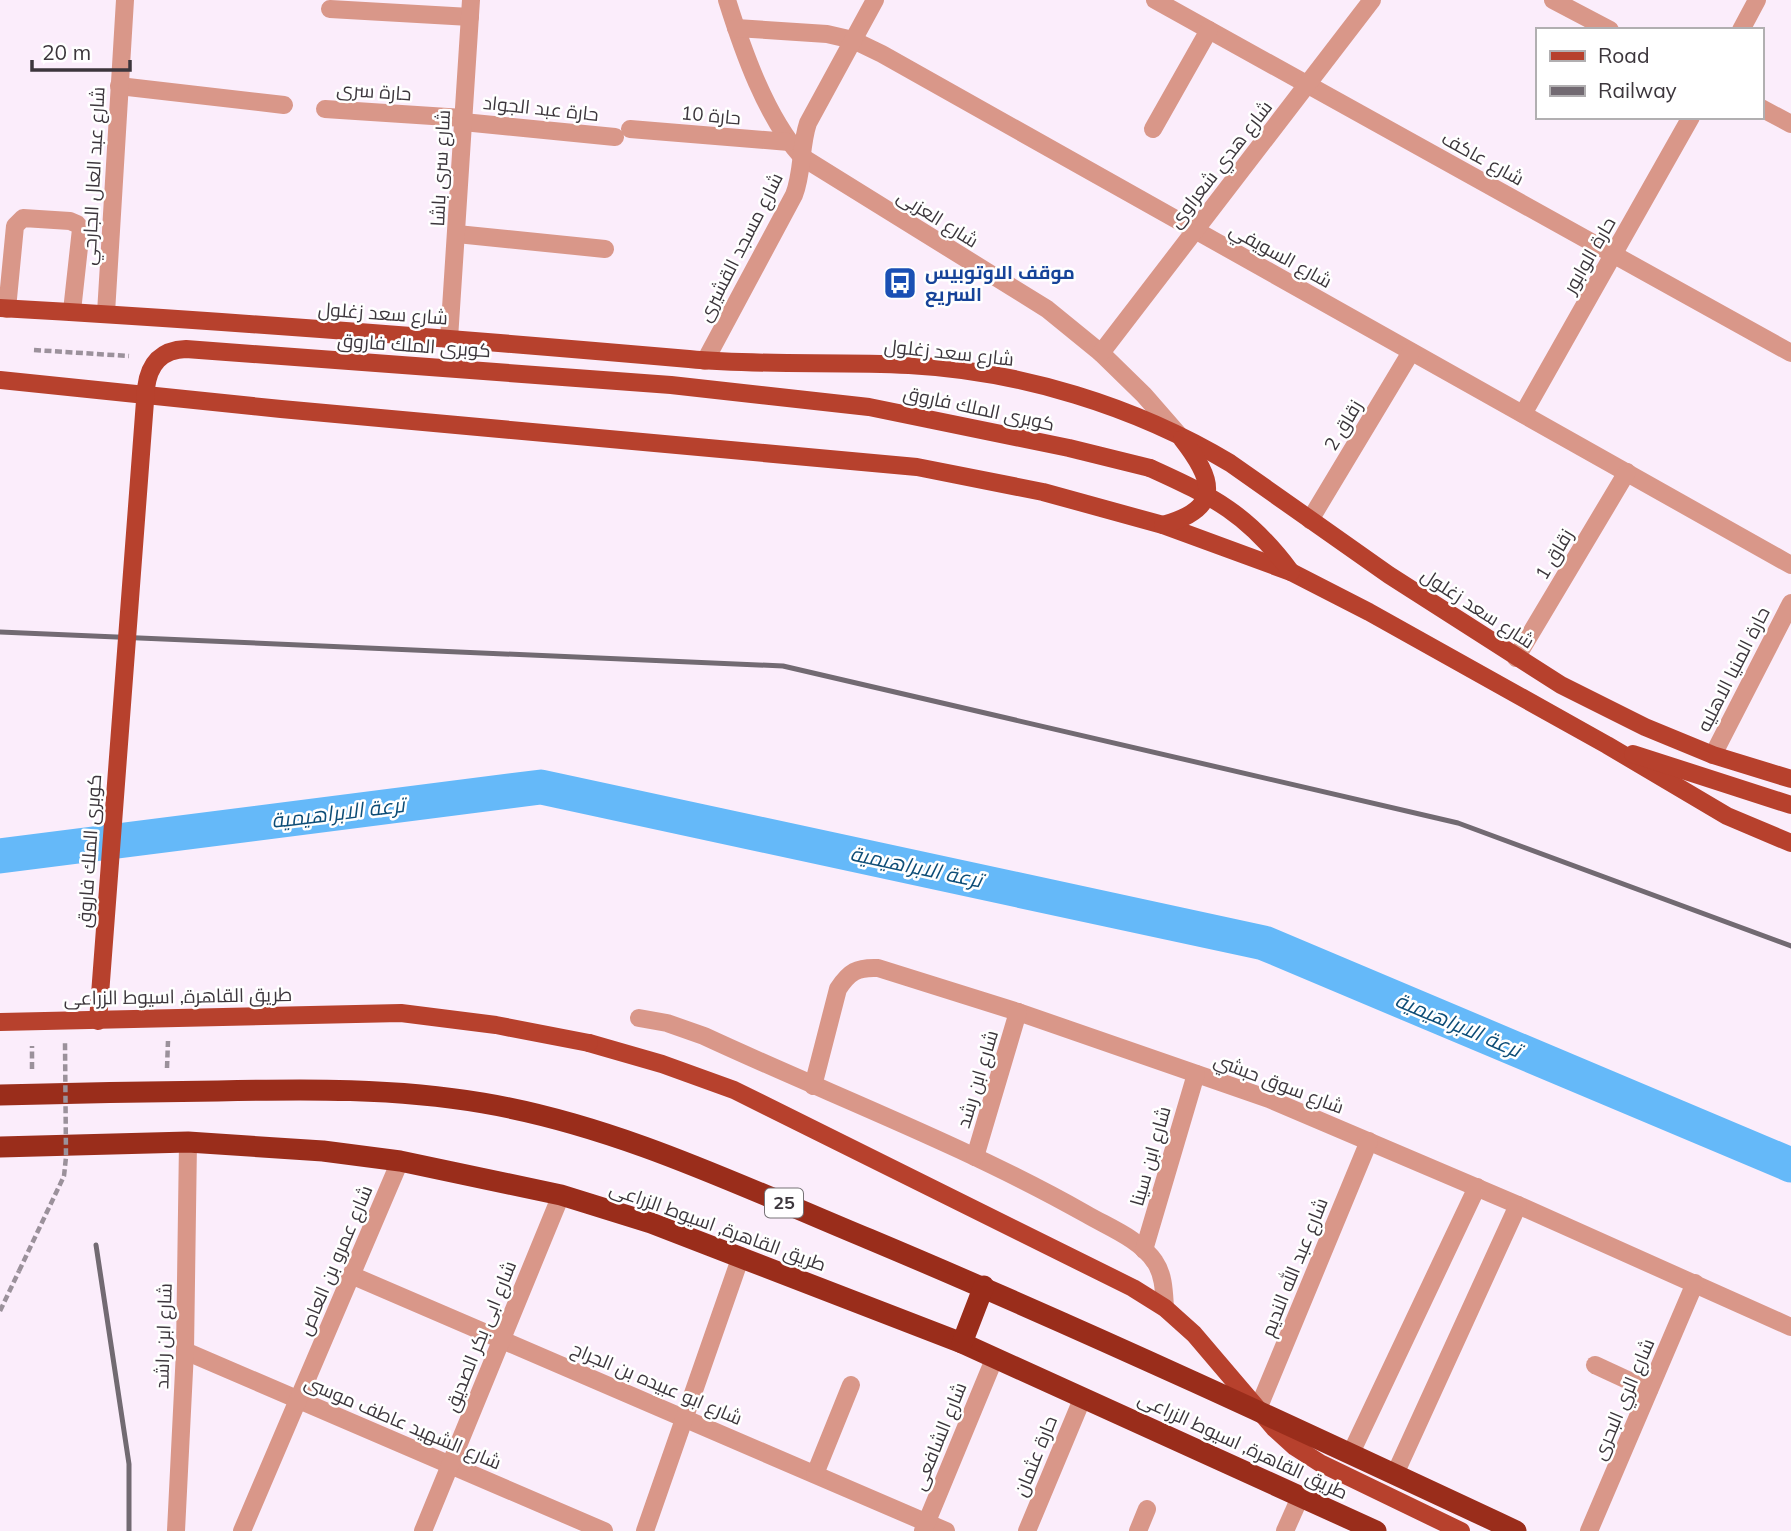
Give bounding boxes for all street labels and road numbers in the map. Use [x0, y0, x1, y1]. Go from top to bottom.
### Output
street label: حارة سرى [336, 76, 412, 106]
street label: شارع عبد العال الجارحي [76, 86, 113, 266]
street label: حارة عبد الجواد [482, 90, 600, 126]
street label: شارع هدي شعراوى [1163, 96, 1280, 234]
street label: حارة 10 [680, 100, 742, 130]
street label: شارع سرى باشا [425, 109, 457, 227]
street label: شارع عاكف [1437, 126, 1528, 192]
street label: شارع مسجد القشيرى [692, 168, 790, 326]
street label: شارع العزبى [892, 184, 983, 254]
street label: حارة الوابور [1557, 212, 1621, 299]
street label: شارع السويفي [1224, 217, 1336, 296]
street label: شارع سعد زغلول [317, 296, 449, 332]
street label: كوبرى الملك فاروق [336, 328, 492, 363]
street label: شارع سعد زغلول [883, 333, 1015, 373]
street label: كوبرى الملك فاروق [901, 380, 1057, 437]
street label: زقاق 2 [1319, 395, 1368, 455]
street label: زقاق 1 [1530, 524, 1579, 584]
street label: شارع سعد زغلول [1416, 562, 1539, 655]
street label: حارة المنيا الاهليه [1691, 603, 1775, 735]
street label: كوبرى الملك فاروق [72, 773, 107, 929]
street label: طريق القاهرة, اسيوط الزراعى [63, 982, 293, 1011]
street label: شارع ابن رشد [951, 1027, 1005, 1131]
street label: شارع سوق حبشي [1210, 1047, 1347, 1122]
street label: شارع ابن سينا [1124, 1103, 1178, 1209]
street label: طريق القاهرة, اسيوط الزراعى [606, 1176, 830, 1277]
street label: شارع عمرو بن العاص [293, 1181, 379, 1339]
road number: 25 [765, 1188, 803, 1218]
street label: شارع عبد الله النديم [1255, 1194, 1335, 1341]
street label: شارع ابى بكر الصديق [439, 1257, 523, 1416]
street label: شارع ابن راشد [149, 1283, 179, 1390]
street label: شارع الري البحرى [1587, 1335, 1662, 1465]
street label: شارع ابو عبيده بن الجراح [567, 1336, 746, 1432]
street label: شارع الشهيد عاطف موسى [300, 1370, 505, 1476]
street label: شارع الشافعى [906, 1378, 973, 1494]
street label: طريق القاهرة, اسيوط الزراعى [1134, 1386, 1352, 1505]
street label: حارة عثمان [1008, 1412, 1062, 1500]

